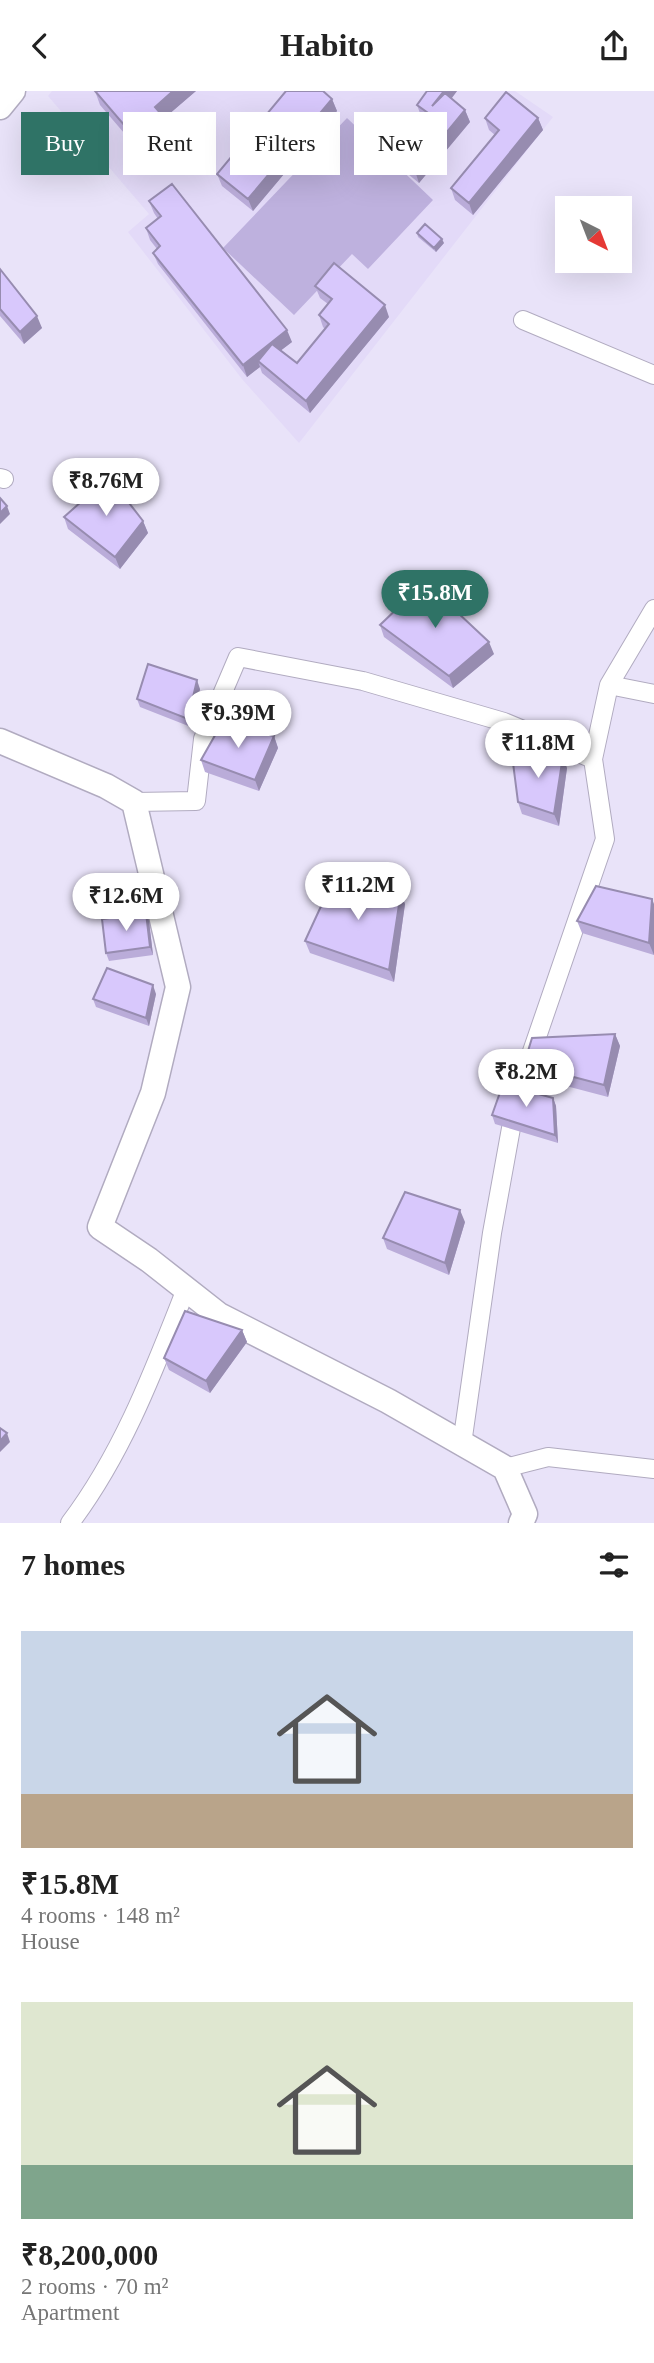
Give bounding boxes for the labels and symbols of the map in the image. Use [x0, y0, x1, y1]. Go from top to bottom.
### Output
north arrow [555, 196, 632, 273]
pin: ₹8.76M [49, 459, 163, 518]
pin: ₹15.8M [378, 571, 492, 630]
pin: ₹9.39M [181, 691, 295, 750]
pin: ₹11.8M [481, 721, 595, 780]
pin: ₹11.2M [301, 863, 415, 922]
pin: ₹12.6M [69, 873, 183, 933]
pin: ₹8.2M [477, 1049, 575, 1109]

